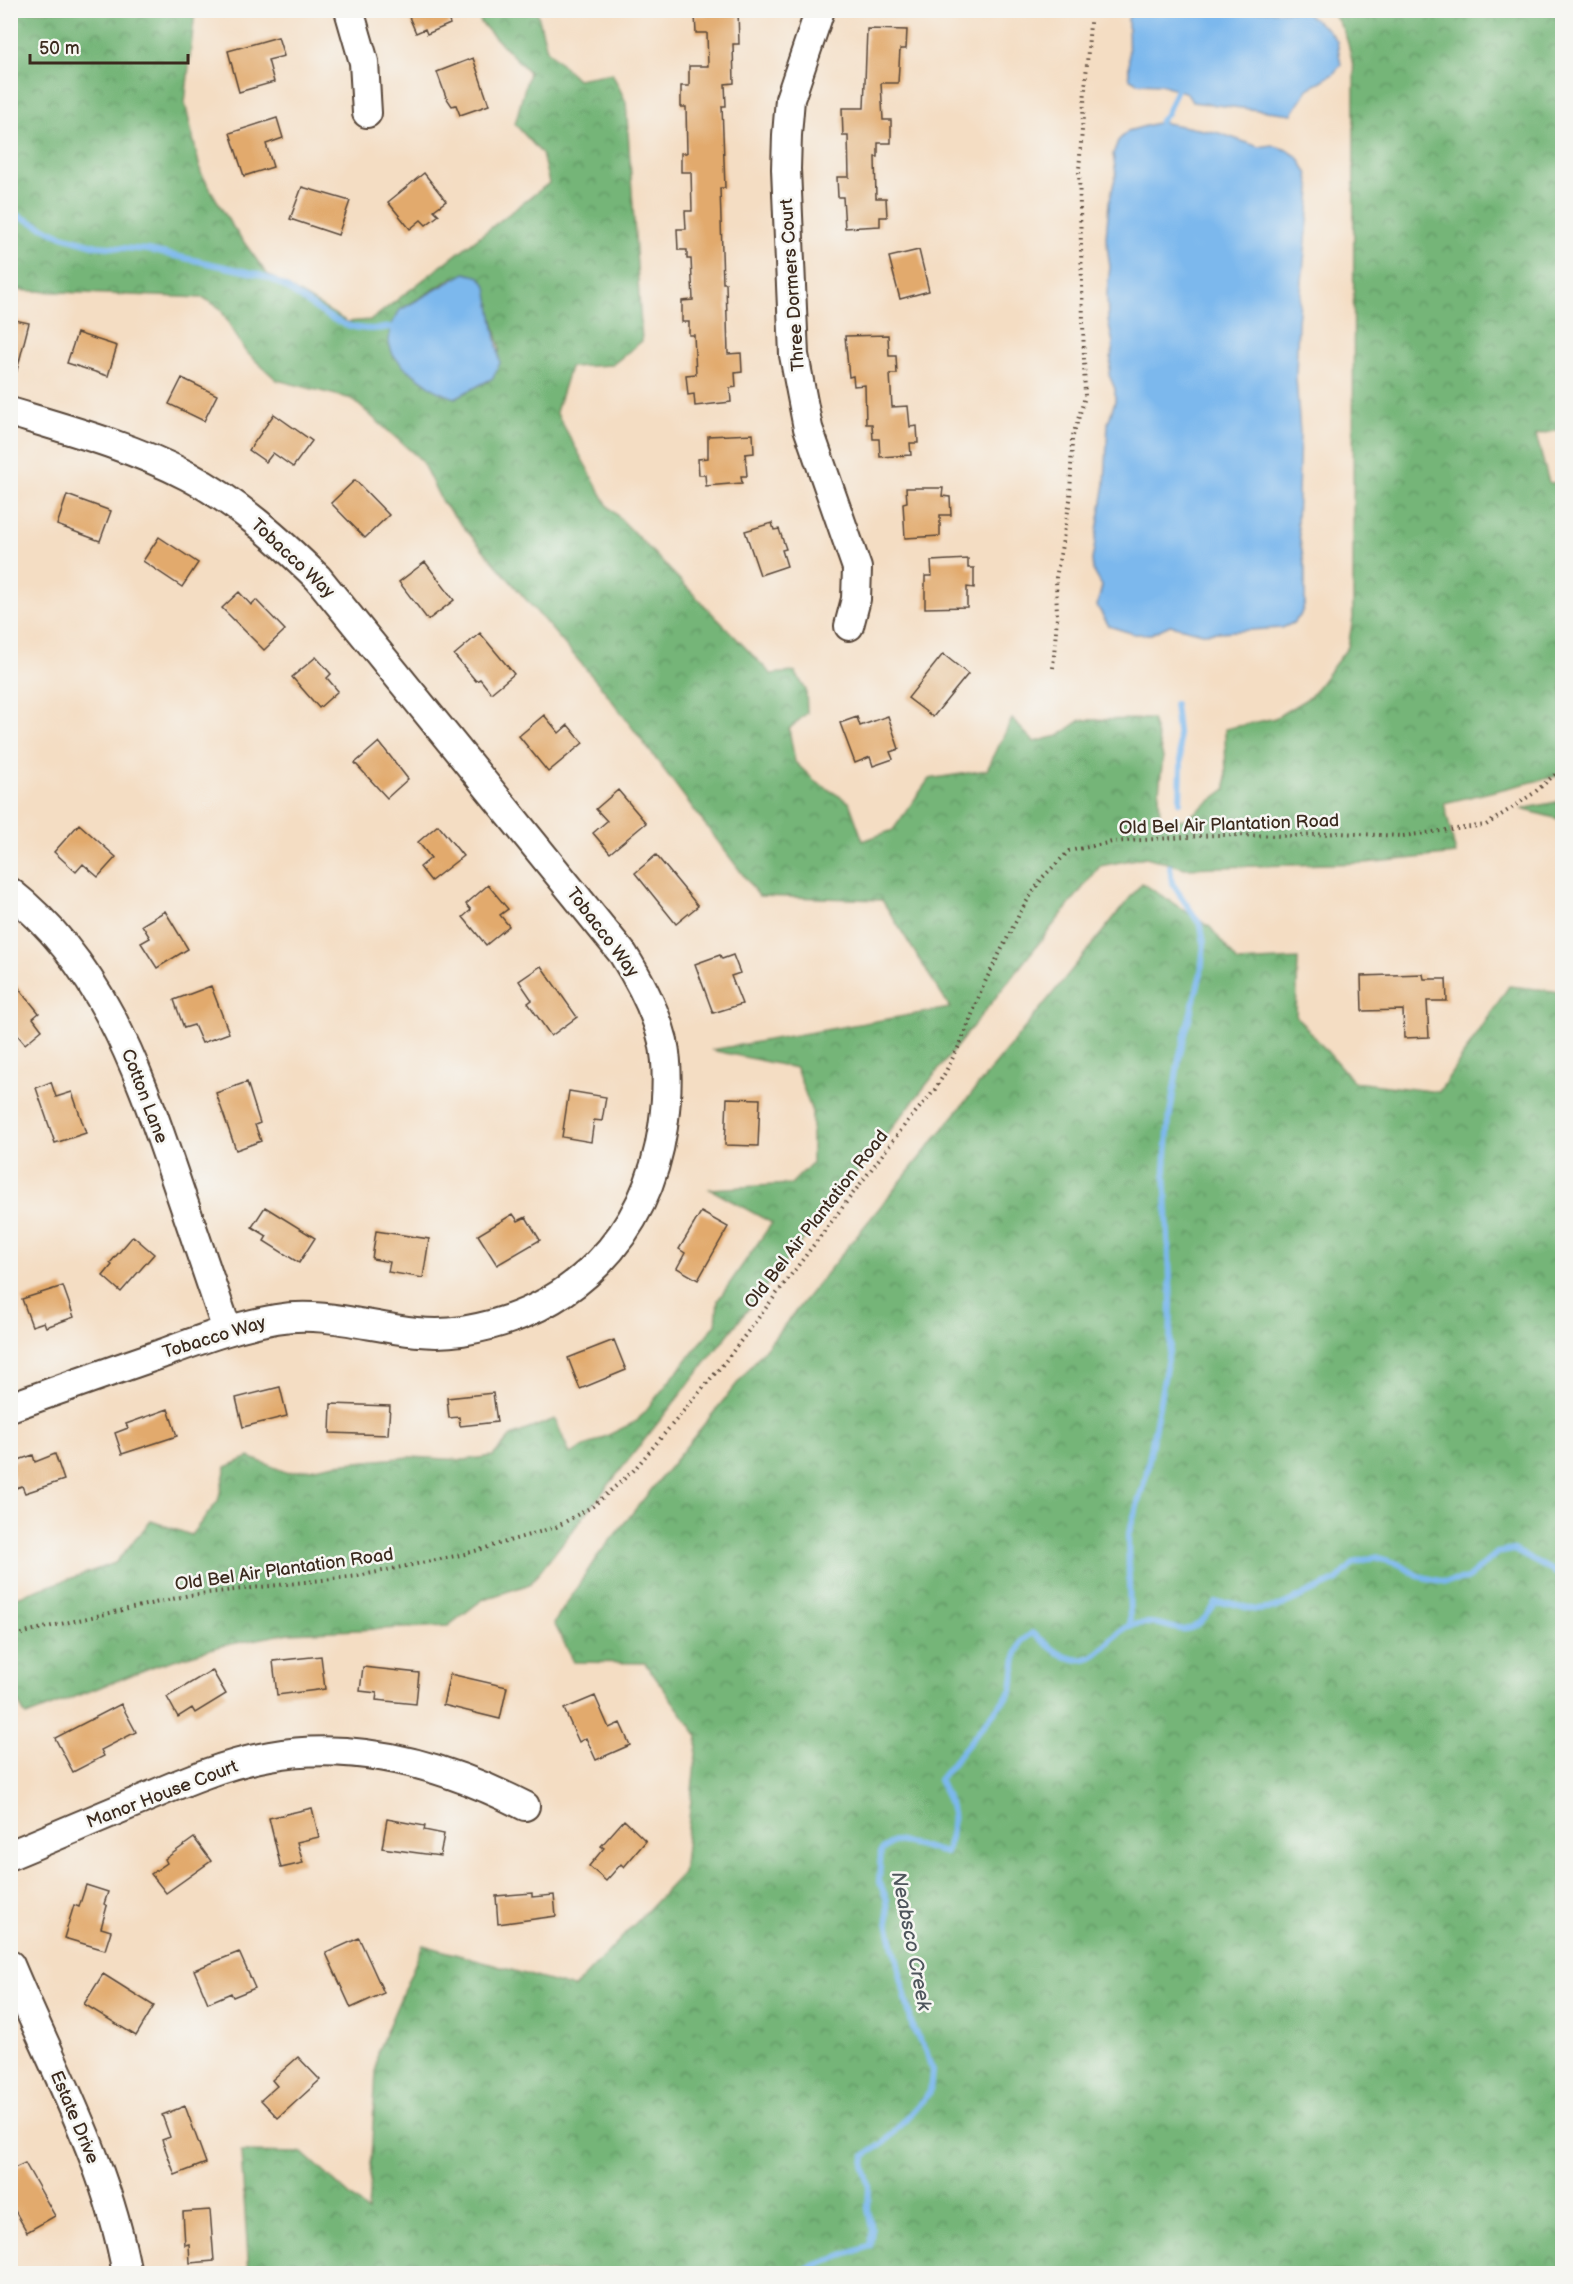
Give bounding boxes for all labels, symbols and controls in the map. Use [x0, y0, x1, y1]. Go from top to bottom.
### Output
scale bar [30, 27, 188, 65]
text: 50 m [39, 38, 80, 59]
street label: Three Dormers Court [776, 197, 809, 372]
street label: Tobacco Way [246, 514, 339, 603]
street label: Old Bel Air Plantation Road [1118, 810, 1340, 839]
street label: Tobacco Way [562, 883, 644, 982]
street label: Cotton Lane [117, 1046, 172, 1147]
street label: Old Bel Air Plantation Road [740, 1126, 893, 1313]
street label: Tobacco Way [160, 1312, 269, 1363]
street label: Old Bel Air Plantation Road [173, 1544, 395, 1595]
street label: Manor House Court [84, 1756, 241, 1833]
water label: Neabsco Creek [886, 1870, 936, 2014]
street label: Estate Drive [46, 2068, 104, 2167]

